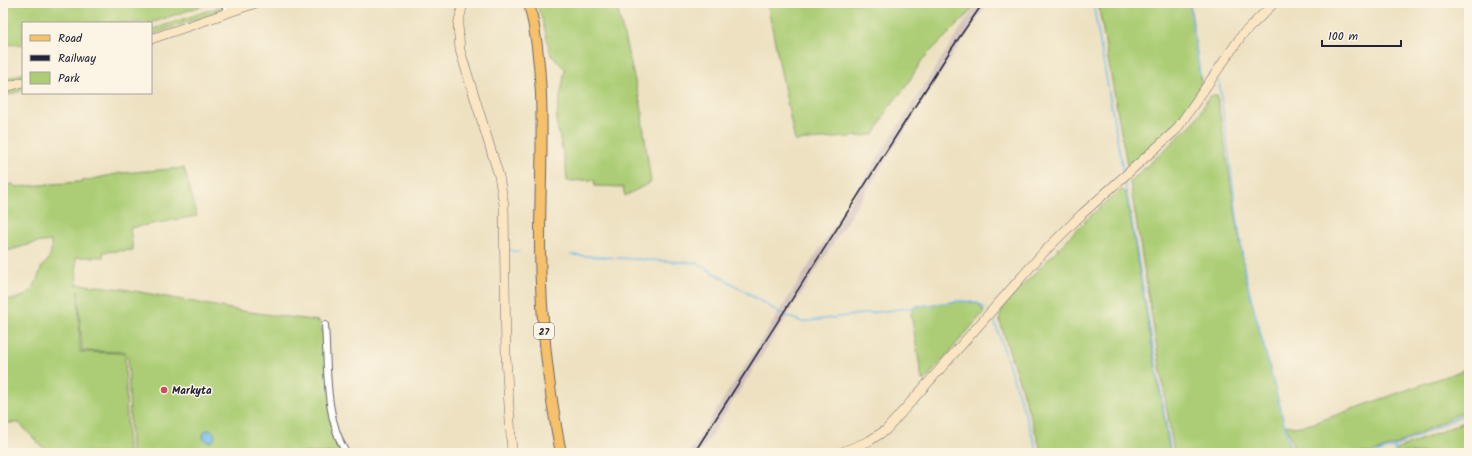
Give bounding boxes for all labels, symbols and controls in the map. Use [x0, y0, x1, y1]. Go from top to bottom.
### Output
legend [22, 22, 152, 94]
scale bar [1322, 22, 1401, 48]
text: 100 m [1328, 27, 1359, 46]
text: Road [58, 29, 83, 48]
text: Railway [58, 49, 96, 68]
text: Park [58, 69, 80, 88]
road number: 27 [534, 323, 554, 339]
place label: Markyta [172, 382, 212, 400]
marker: Markyta [159, 385, 169, 395]

